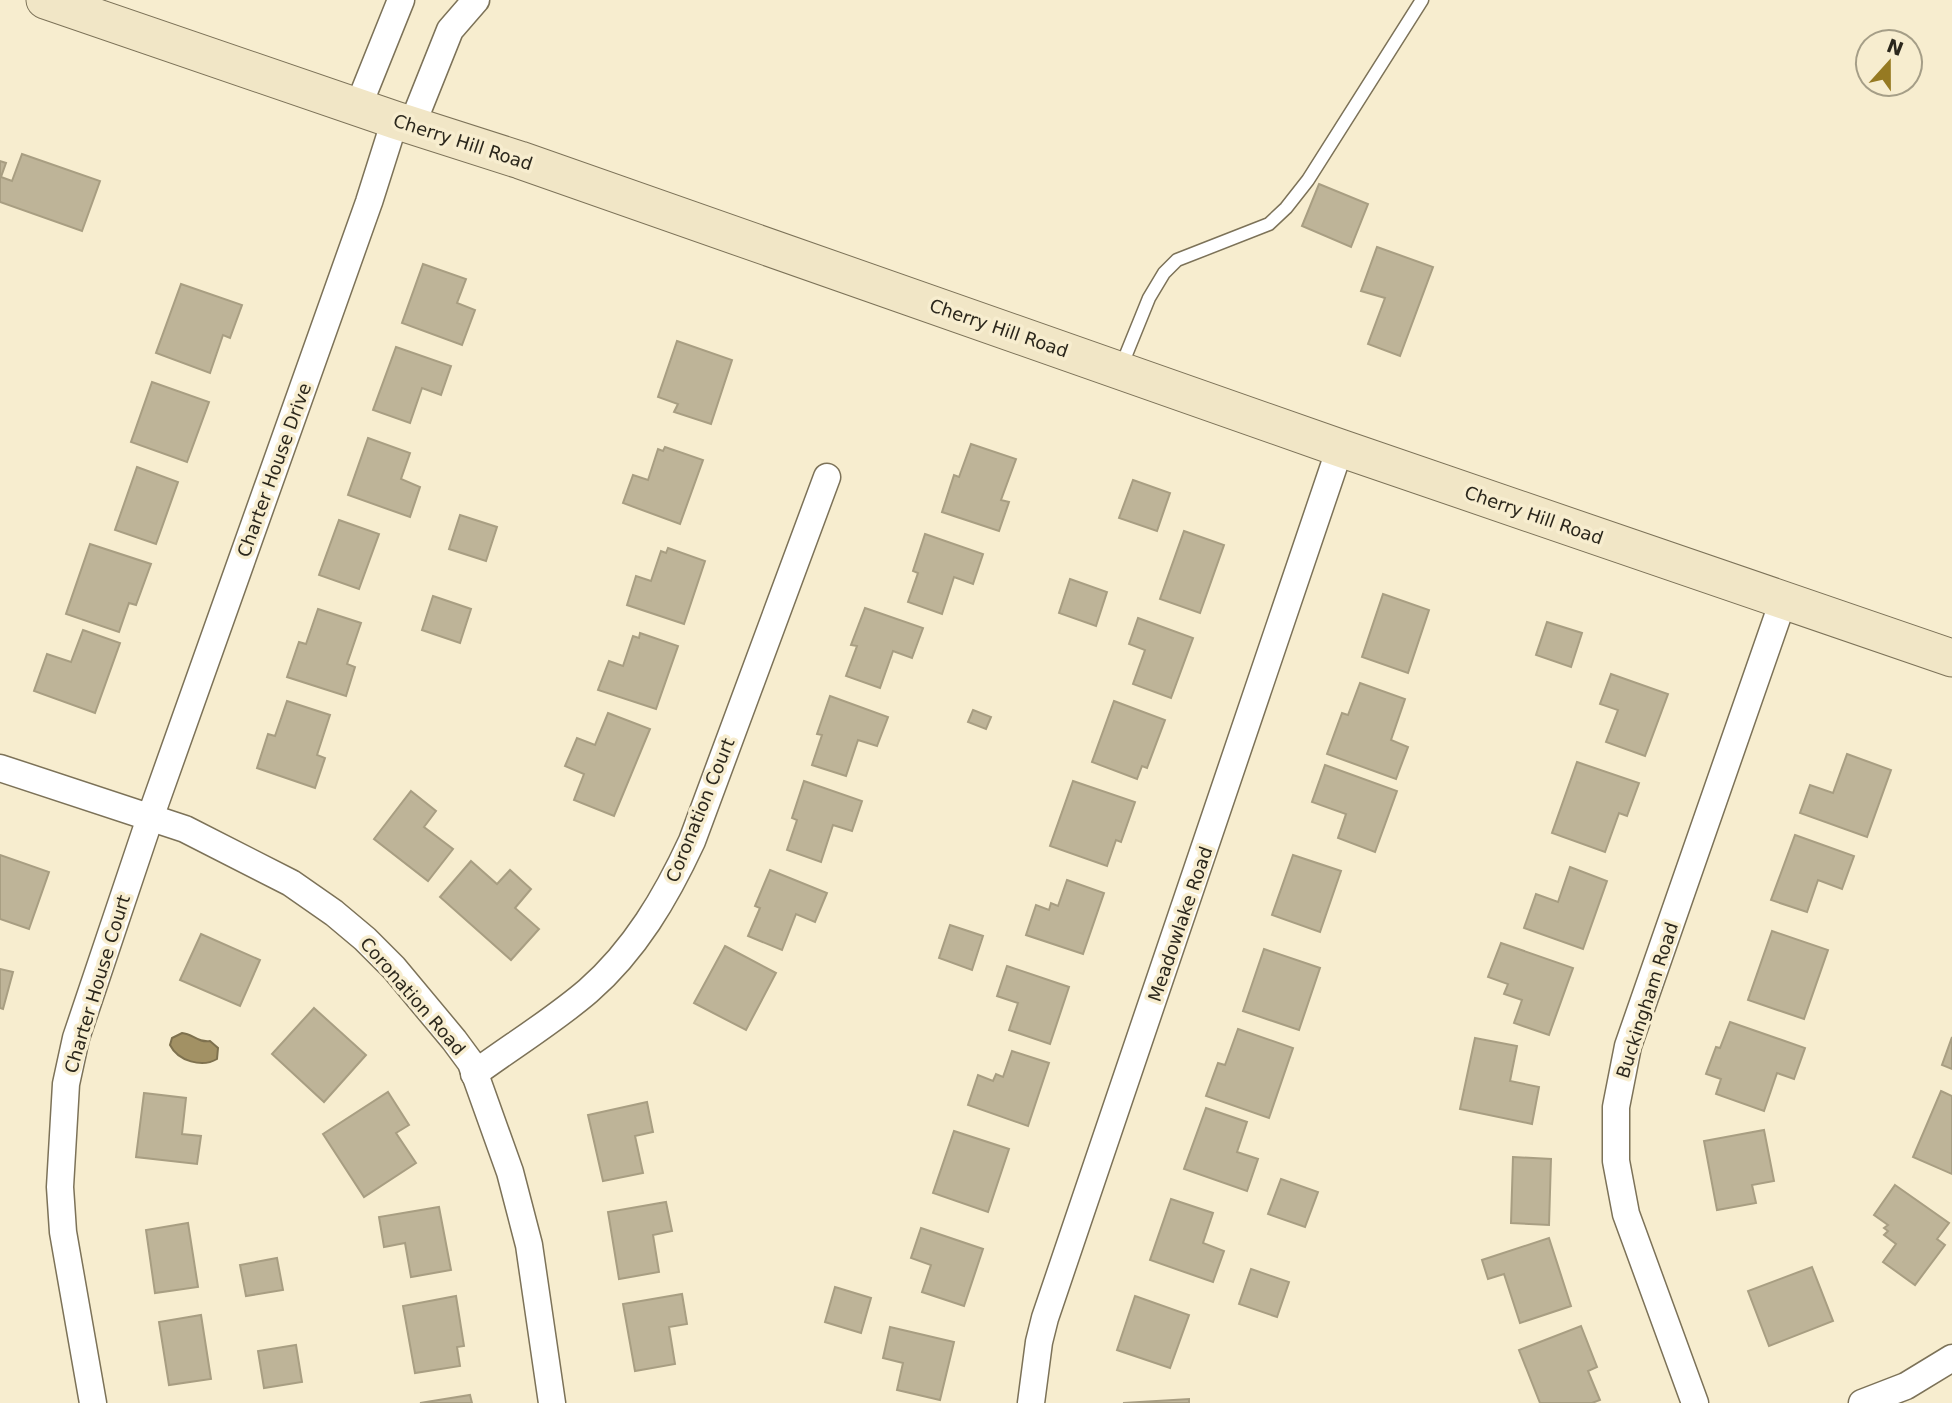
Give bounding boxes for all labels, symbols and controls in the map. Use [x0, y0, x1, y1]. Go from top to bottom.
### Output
north arrow [1854, 28, 1924, 98]
text: N [1884, 34, 1906, 60]
street label: Cherry Hill Road [391, 110, 535, 174]
street label: Cherry Hill Road [927, 294, 1071, 362]
street label: Charter House Drive [233, 380, 315, 560]
street label: Cherry Hill Road [1462, 481, 1606, 549]
street label: Coronation Court [661, 735, 739, 885]
street label: Meadowlake Road [1144, 844, 1216, 1004]
street label: Charter House Court [60, 892, 134, 1076]
street label: Buckingham Road [1612, 919, 1682, 1081]
street label: Coronation Road [356, 933, 470, 1059]

